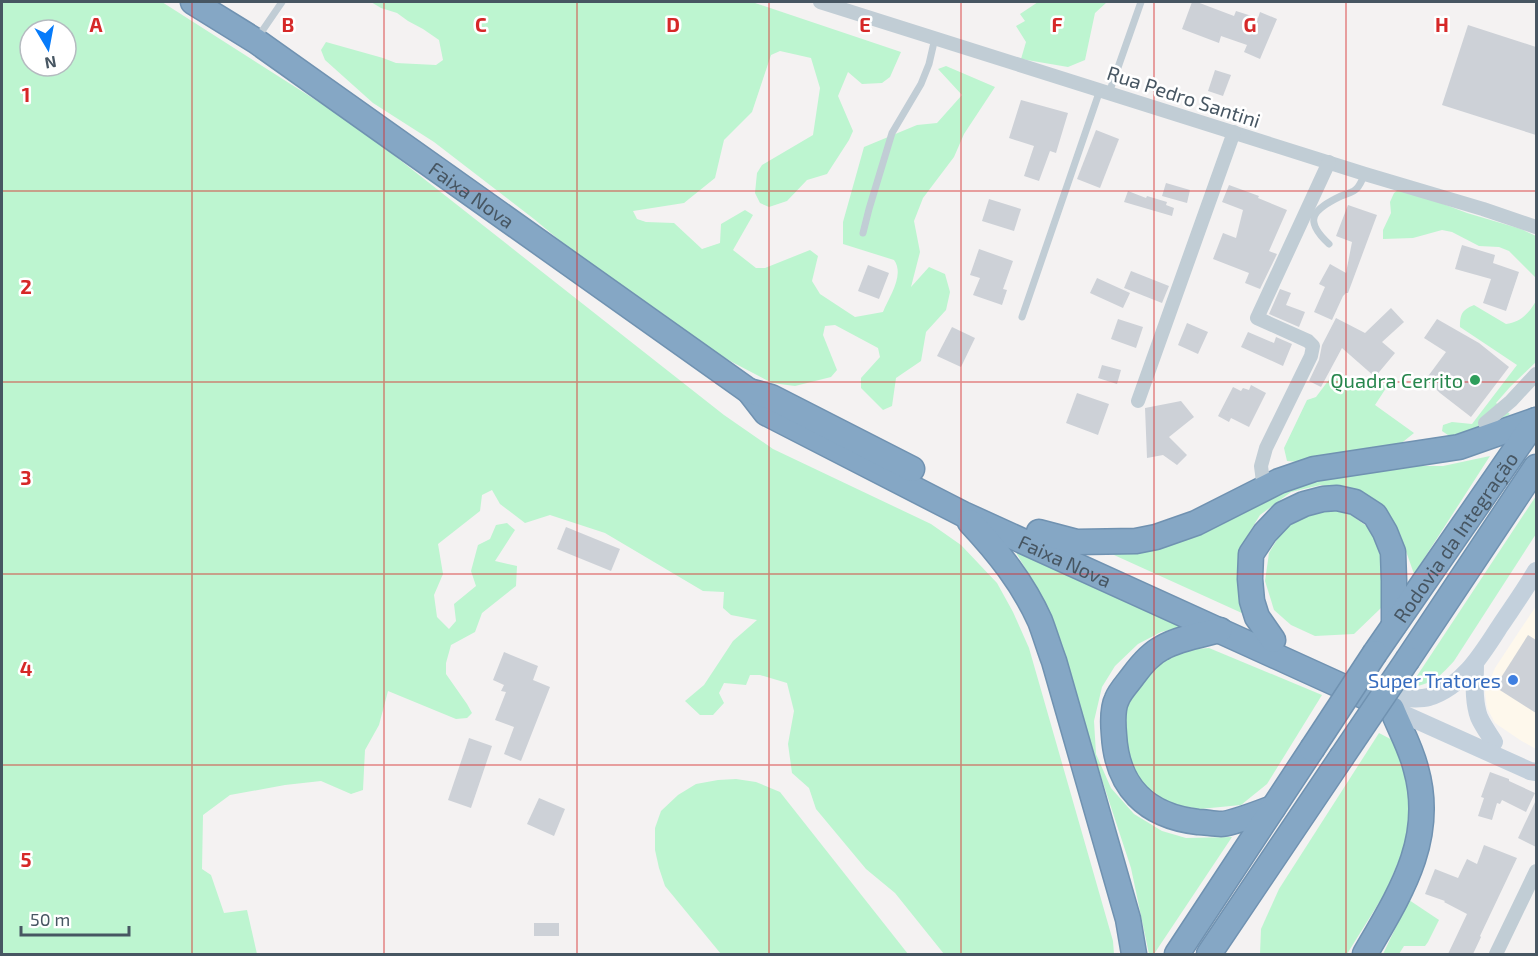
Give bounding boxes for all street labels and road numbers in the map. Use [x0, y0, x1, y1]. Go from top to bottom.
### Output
street label: Rua Pedro Santini [1104, 60, 1264, 132]
street label: Faixa Nova [425, 156, 519, 233]
street label: Rodovia da Integração [1388, 447, 1522, 627]
street label: Faixa Nova [1015, 529, 1115, 592]

